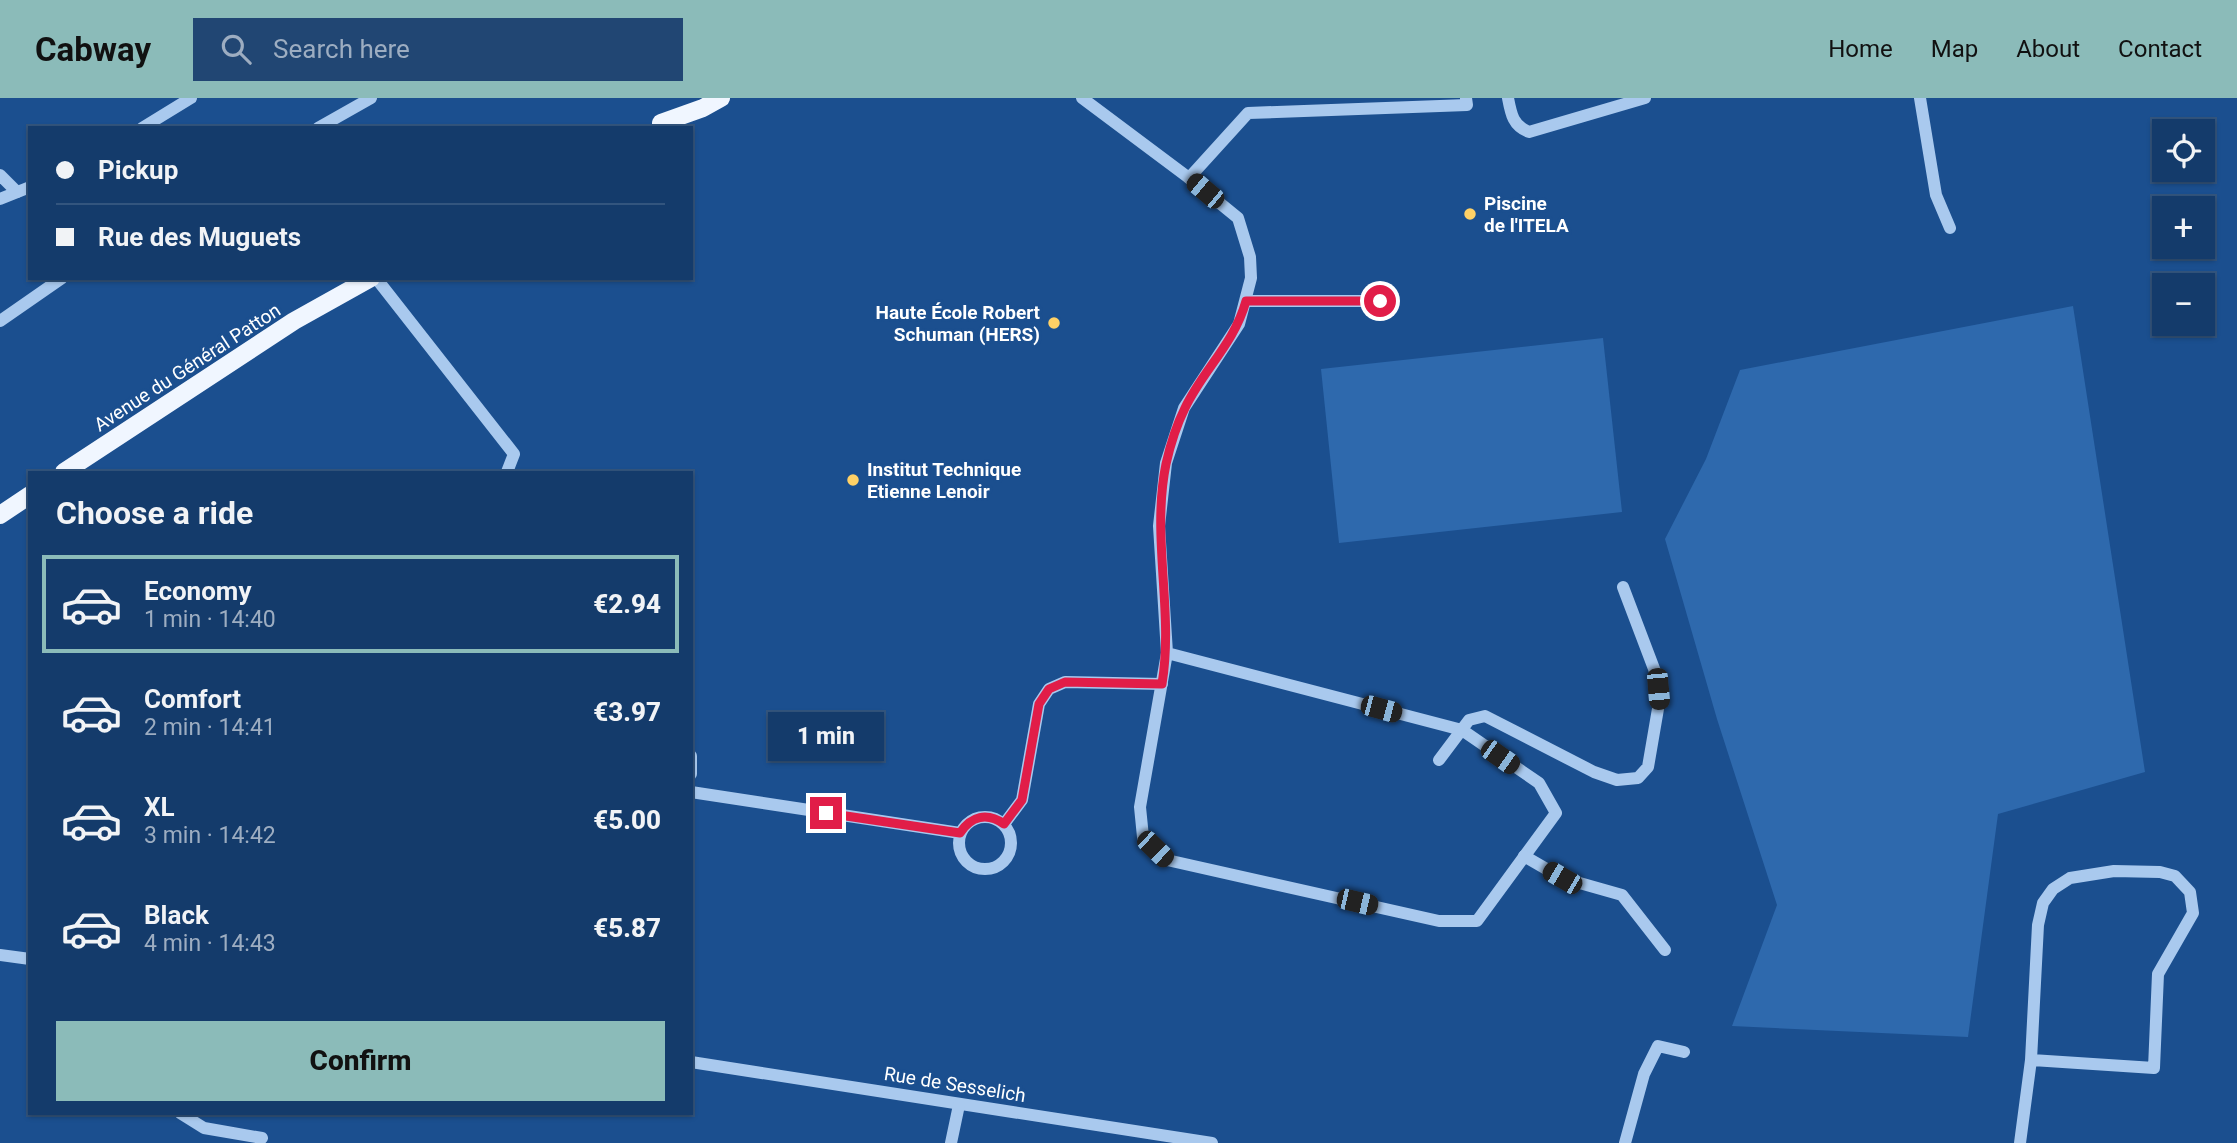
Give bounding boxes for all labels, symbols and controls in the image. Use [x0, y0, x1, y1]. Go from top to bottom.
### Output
search box [193, 18, 683, 81]
text: Cabway [35, 30, 151, 69]
icon: search [217, 30, 255, 68]
text: Search here [273, 34, 410, 64]
text: Home [1828, 35, 1893, 63]
text: Map [1931, 35, 1978, 63]
text: About [2016, 35, 2080, 63]
text: Contact [2118, 35, 2202, 63]
map controls [2152, 119, 2215, 336]
button: locate [2152, 119, 2215, 182]
text: Pickup [98, 155, 178, 185]
car [1183, 169, 1228, 213]
place label: Piscine de l'ITELA [1484, 192, 1569, 237]
button: + [2152, 196, 2215, 259]
marker: Piscine de l'ITELA [1462, 206, 1478, 222]
text: Rue des Muguets [98, 222, 301, 252]
button: − [2152, 273, 2215, 336]
route start [1364, 285, 1396, 317]
street label: Avenue du Général Patton [90, 298, 285, 436]
place label: Haute École Robert Schuman (HERS) [876, 301, 1041, 346]
marker: Haute École Robert Schuman (HERS) [1046, 315, 1062, 331]
place label: Institut Technique Etienne Lenoir [867, 458, 1021, 503]
marker: Institut Technique Etienne Lenoir [845, 472, 861, 488]
text: Choose a ride [56, 494, 253, 532]
icon: car [60, 573, 123, 636]
text: Economy [144, 576, 251, 606]
text: €2.94 [593, 589, 661, 619]
text: 1 min · 14:40 [144, 606, 276, 633]
car [1646, 667, 1671, 711]
icon: car [60, 681, 123, 744]
text: Comfort [144, 684, 241, 714]
car [1358, 693, 1405, 725]
text: €3.97 [593, 697, 661, 727]
callout: 1 min [768, 712, 884, 760]
text: 2 min · 14:41 [144, 714, 276, 741]
text: 1 min [797, 723, 855, 750]
car [1477, 736, 1524, 778]
icon: car [60, 789, 123, 852]
text: XL [144, 792, 175, 822]
route end [810, 797, 842, 829]
text: €5.00 [593, 805, 661, 835]
text: 3 min · 14:42 [144, 822, 276, 849]
car [1133, 827, 1178, 871]
car [1539, 858, 1586, 898]
car [1335, 887, 1380, 917]
icon: car [60, 897, 123, 960]
text: Black [144, 900, 209, 930]
text: €5.87 [593, 913, 661, 943]
text: 4 min · 14:43 [144, 930, 276, 957]
button: Confirm [56, 1021, 665, 1101]
street label: Rue de Sesselich [882, 1062, 1027, 1107]

